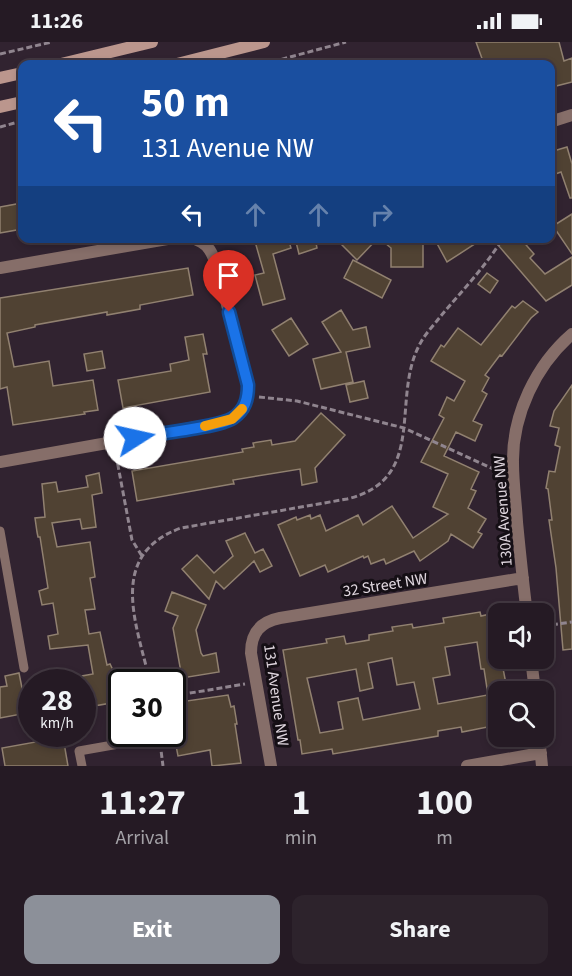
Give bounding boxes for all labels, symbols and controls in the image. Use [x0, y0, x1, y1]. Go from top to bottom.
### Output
text: 11:26 [30, 5, 83, 37]
text: 50 m [141, 73, 230, 133]
icon: left [42, 84, 120, 162]
text: 131 Avenue NW [141, 129, 314, 168]
icon: left [176, 198, 209, 231]
icon: ahead [239, 198, 272, 231]
icon: ahead [302, 198, 335, 231]
icon: right [365, 198, 398, 231]
pin [203, 250, 254, 312]
icon: arrive [212, 259, 245, 292]
position arrow [103, 406, 167, 470]
street label: 130A Avenue NW [488, 454, 518, 567]
street label: 32 Street NW [341, 567, 429, 603]
map controls [488, 603, 554, 747]
button: sound [488, 603, 554, 669]
street label: 131 Avenue NW [258, 643, 294, 748]
speed limit sign: 30 [108, 669, 186, 747]
text: 28 [41, 679, 73, 722]
button: search [488, 681, 554, 747]
text: km/h [40, 713, 74, 734]
text: 11:27 [99, 777, 186, 828]
text: 1 [291, 777, 310, 828]
text: 100 [416, 777, 473, 828]
text: Arrival [115, 824, 169, 852]
text: min [285, 824, 317, 852]
text: m [436, 824, 453, 852]
button: Exit [24, 895, 280, 964]
button: Share [292, 895, 548, 964]

